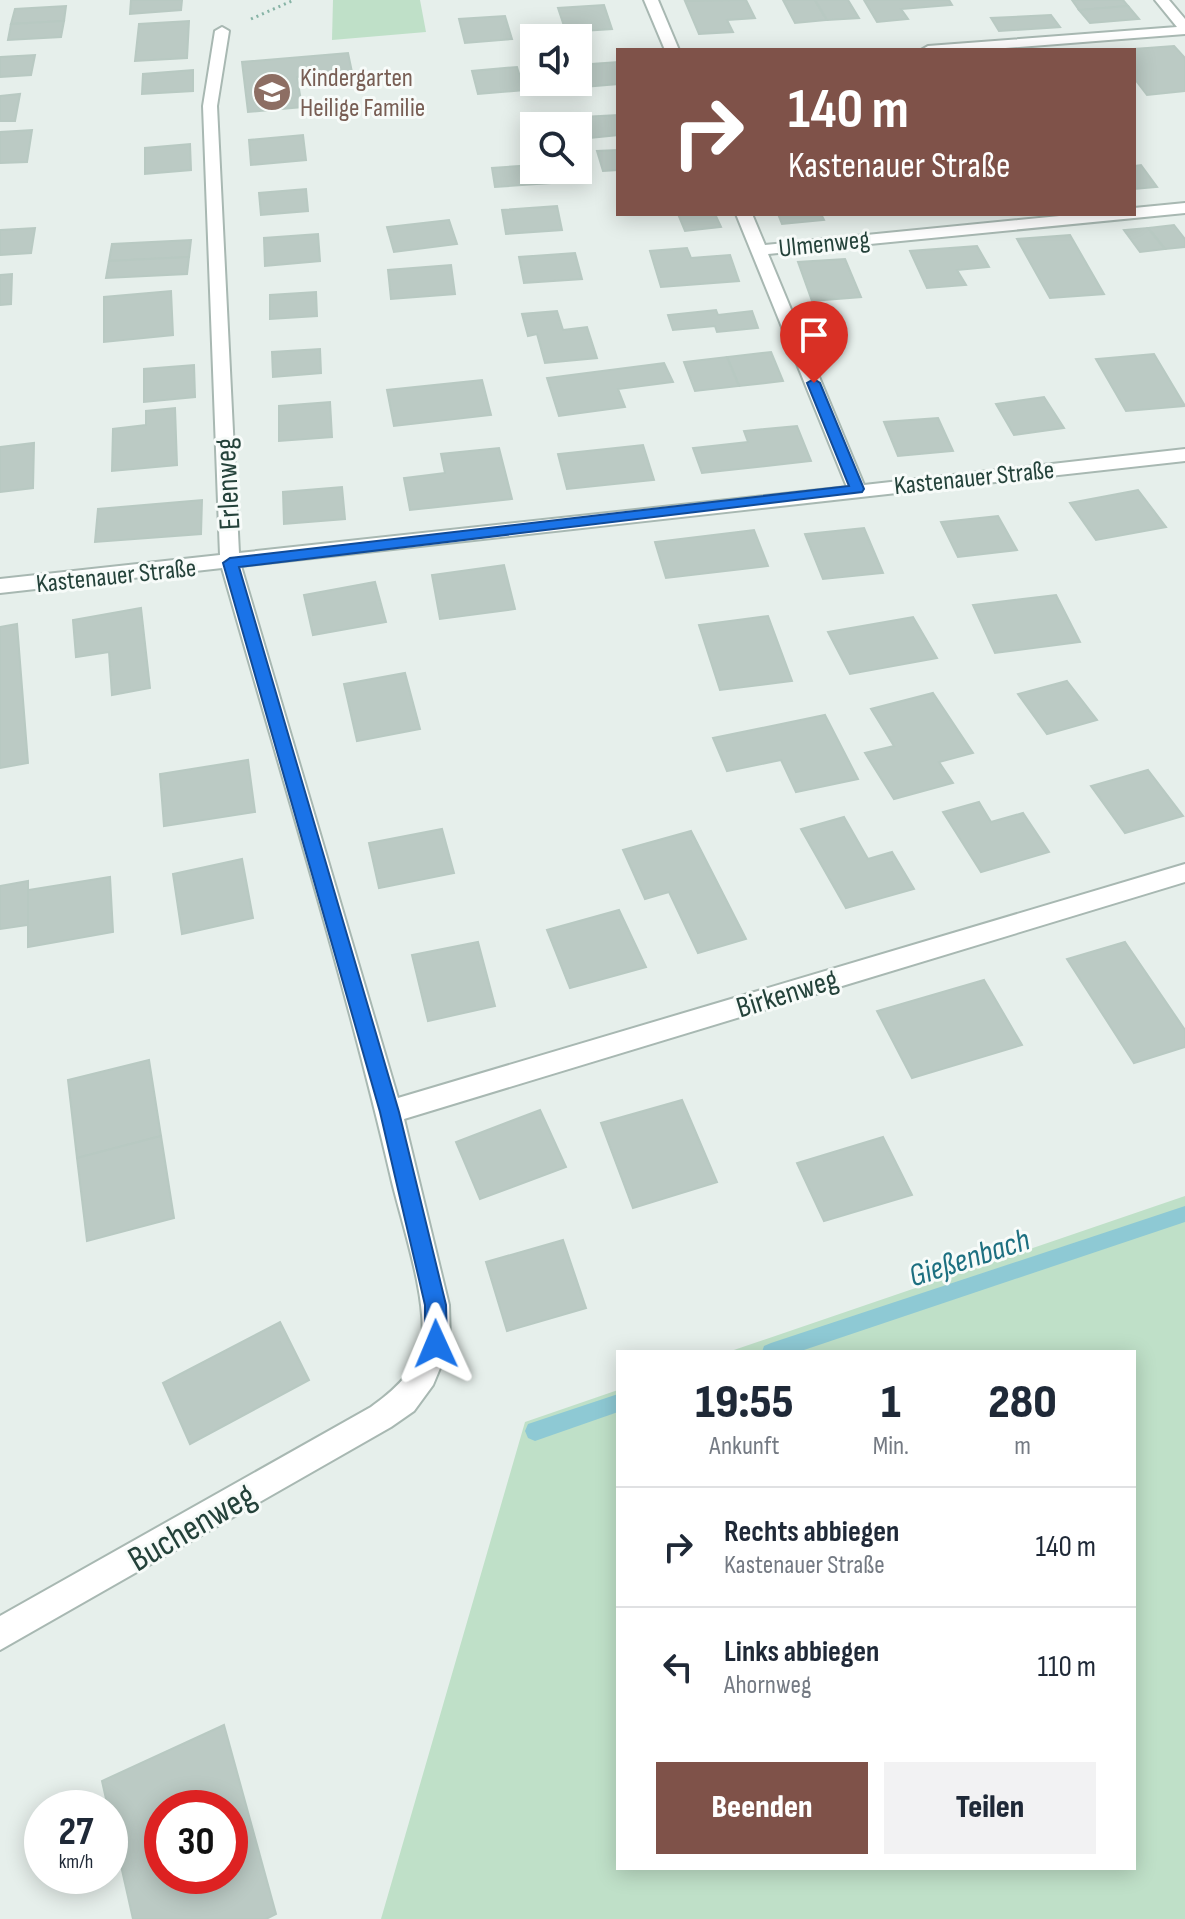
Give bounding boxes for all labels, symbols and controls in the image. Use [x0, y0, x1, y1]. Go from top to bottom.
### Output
map controls [520, 24, 592, 184]
button: sound [520, 24, 592, 96]
place label: Kindergarten Heilige Familie [300, 63, 425, 124]
school or university icon: Kindergarten Heilige Familie [251, 71, 293, 113]
text: 140 m [788, 77, 909, 144]
icon: right [656, 80, 760, 184]
button: search [520, 112, 592, 184]
text: Kastenauer Straße [788, 145, 1010, 188]
street label: Ulmenweg [777, 224, 871, 265]
pin [780, 301, 848, 383]
icon: arrive [792, 313, 836, 357]
street label: Erlenweg [208, 437, 248, 531]
street label: Kastenauer Straße [893, 455, 1056, 502]
street label: Kastenauer Straße [35, 553, 198, 600]
street label: Birkenweg [732, 962, 842, 1026]
water label: Gießenbach [904, 1221, 1035, 1296]
position arrow [394, 1302, 478, 1386]
text: 19:55 [695, 1374, 793, 1431]
text: 1 [881, 1374, 901, 1431]
text: 280 [988, 1374, 1057, 1431]
text: Ankunft [709, 1431, 779, 1462]
text: Min. [873, 1431, 909, 1462]
text: m [1014, 1431, 1031, 1462]
street label: Buchenweg [121, 1475, 263, 1582]
text: Rechts abbiegen [724, 1514, 899, 1550]
icon: right [656, 1525, 700, 1569]
text: 140 m [1036, 1529, 1096, 1565]
text: Kastenauer Straße [724, 1550, 885, 1581]
text: Links abbiegen [724, 1634, 879, 1670]
icon: left [656, 1645, 700, 1689]
text: 110 m [1038, 1649, 1096, 1685]
text: Ahornweg [724, 1670, 811, 1701]
button: Beenden [656, 1762, 868, 1854]
button: Teilen [884, 1762, 1096, 1854]
speed limit sign: 30 [144, 1790, 248, 1894]
text: 27 [59, 1808, 93, 1856]
text: km/h [59, 1850, 93, 1874]

